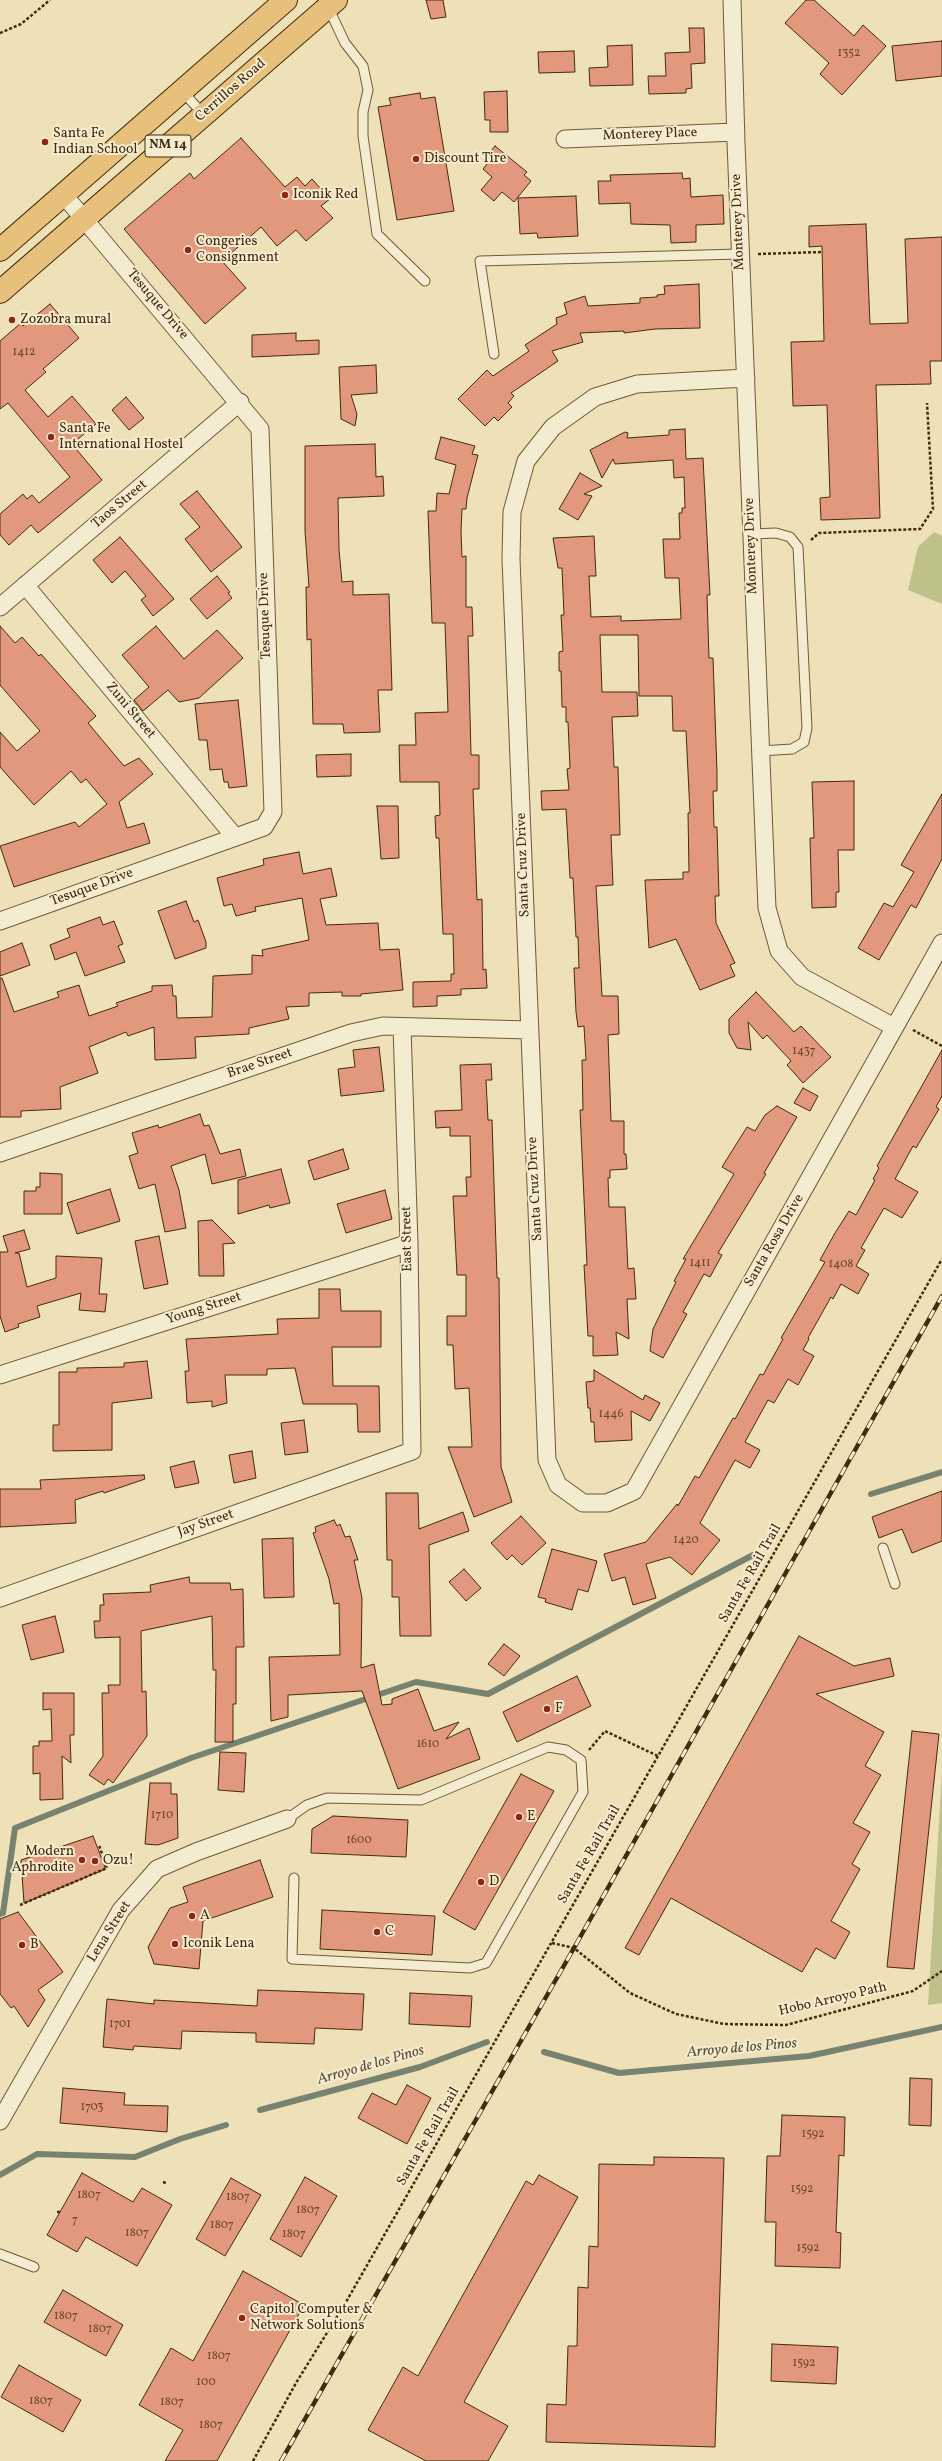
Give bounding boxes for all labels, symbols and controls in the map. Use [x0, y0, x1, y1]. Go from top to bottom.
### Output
house number: 1352 [837, 47, 861, 61]
street label: Cerrillos Road [192, 56, 270, 126]
street label: Monterey Place [602, 125, 698, 145]
place label: Santa Fe Indian School [53, 126, 137, 158]
road number: NM 14 [145, 135, 191, 157]
marker: Santa Fe Indian School [40, 137, 50, 147]
place label: Discount Tire [424, 151, 506, 167]
marker: Discount Tire [411, 154, 421, 164]
street label: Monterey Drive [729, 173, 749, 271]
place label: Iconik Red [293, 187, 358, 203]
marker: Iconik Red [280, 190, 290, 200]
place label: Congeries Consignment [196, 234, 279, 266]
marker: Congeries Consignment [183, 245, 193, 255]
street label: Tesuque Drive [123, 266, 191, 344]
place label: Zozobra mural [20, 312, 111, 328]
marker: Zozobra mural [7, 315, 17, 325]
house number: 1412 [13, 346, 35, 360]
place label: Santa Fe International Hostel [59, 421, 183, 454]
marker: Santa Fe International Hostel [46, 432, 56, 442]
street label: Taos Street [89, 477, 151, 533]
street label: Monterey Drive [742, 497, 762, 595]
street label: Tesuque Drive [256, 572, 276, 660]
street label: Zuni Street [101, 679, 159, 743]
street label: Santa Cruz Drive [514, 812, 534, 918]
street label: Tesuque Drive [48, 865, 136, 911]
street label: Brae Street [225, 1045, 295, 1083]
house number: 1437 [792, 1045, 816, 1059]
street label: Santa Cruz Drive [525, 1136, 547, 1242]
street label: Santa Rosa Drive [742, 1192, 808, 1290]
street label: East Street [399, 1206, 417, 1272]
house number: 1411 [689, 1257, 711, 1271]
house number: 1408 [829, 1258, 853, 1272]
street label: Young Street [164, 1289, 244, 1329]
house number: 1446 [599, 1408, 623, 1422]
street label: Jay Street [176, 1507, 236, 1541]
street label: Santa Fe Rail Trail [716, 1522, 786, 1626]
house number: 1420 [673, 1534, 699, 1548]
place label: F [555, 1701, 563, 1717]
marker: F [542, 1704, 552, 1714]
house number: 1610 [417, 1738, 439, 1752]
street label: Santa Fe Rail Trail [555, 1803, 625, 1907]
house number: 1710 [151, 1809, 173, 1823]
place label: E [527, 1809, 535, 1825]
marker: E [514, 1812, 524, 1822]
house number: 1600 [346, 1834, 372, 1848]
place label: Modern Aphrodite [12, 1844, 74, 1876]
place label: Ozu! [103, 1853, 134, 1869]
marker: Modern Aphrodite [77, 1855, 87, 1865]
marker: Ozu! [90, 1856, 100, 1866]
place label: D [489, 1874, 499, 1890]
marker: D [476, 1877, 486, 1887]
street label: Lena Street [85, 1898, 135, 1966]
place label: A [200, 1908, 210, 1924]
marker: A [187, 1911, 197, 1921]
place label: C [385, 1924, 394, 1940]
marker: C [372, 1927, 382, 1937]
place label: Iconik Lena [183, 1936, 254, 1952]
place label: B [30, 1937, 39, 1953]
marker: Iconik Lena [170, 1939, 180, 1949]
marker: B [17, 1940, 27, 1950]
street label: Hobo Arroyo Path [777, 1979, 889, 2021]
house number: 1701 [109, 2018, 131, 2032]
water label: Arroyo de los Pinos [686, 2035, 798, 2063]
water label: Arroyo de los Pinos [315, 2042, 427, 2090]
street label: Santa Fe Rail Trail [394, 2085, 464, 2189]
house number: 1703 [80, 2101, 104, 2115]
house number: 1592 [802, 2128, 824, 2142]
house number: 1592 [791, 2183, 813, 2197]
house number: 1807 [77, 2189, 101, 2203]
house number: 1807 [226, 2191, 250, 2205]
house number: 1807 [296, 2204, 320, 2218]
house number: 7 [72, 2214, 78, 2228]
house number: 1807 [210, 2219, 234, 2233]
house number: 1807 [125, 2227, 149, 2241]
house number: 1807 [282, 2228, 306, 2242]
house number: 1592 [797, 2242, 819, 2256]
place label: Capitol Computer & Network Solutions [250, 2302, 373, 2334]
house number: 1807 [54, 2310, 78, 2324]
marker: Capitol Computer & Network Solutions [237, 2313, 247, 2323]
house number: 1807 [88, 2323, 112, 2337]
house number: 1807 [207, 2350, 231, 2364]
house number: 1592 [793, 2357, 815, 2371]
house number: 100 [196, 2376, 216, 2390]
house number: 1807 [29, 2395, 53, 2409]
house number: 1807 [160, 2396, 184, 2410]
house number: 1807 [199, 2419, 223, 2433]

